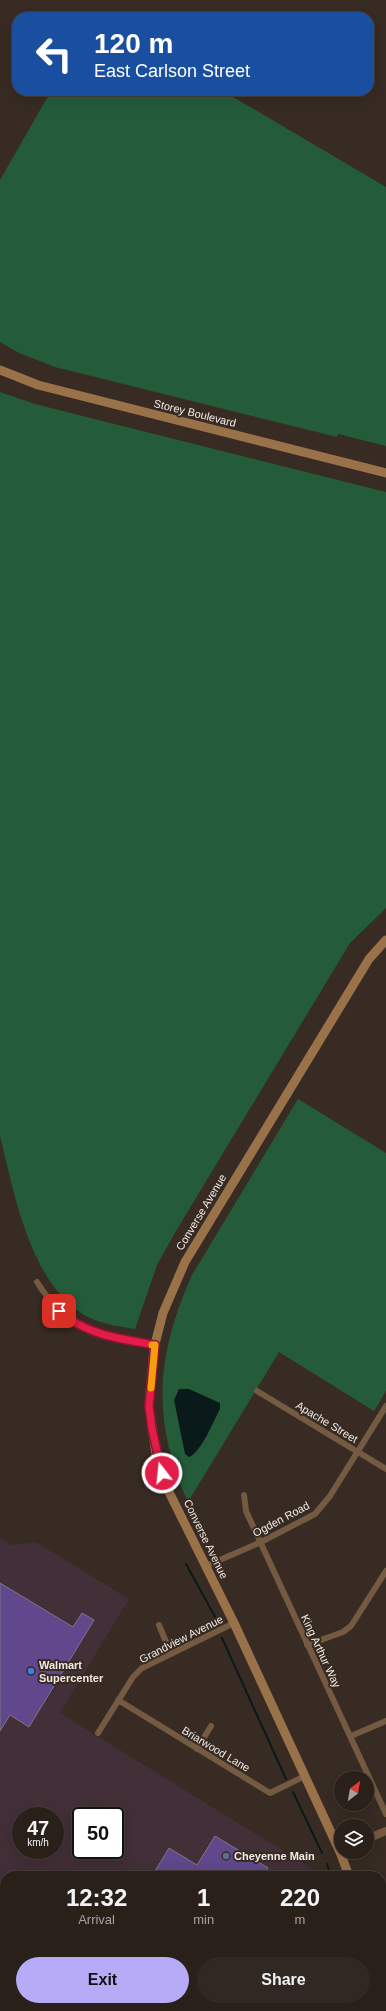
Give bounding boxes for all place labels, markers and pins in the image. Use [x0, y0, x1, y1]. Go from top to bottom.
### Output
pin [42, 1294, 76, 1328]
place label: Walmart Supercenter [39, 1659, 104, 1684]
marker: Walmart Supercenter [26, 1666, 36, 1676]
place label: Cheyenne Main [234, 1850, 315, 1862]
marker: Cheyenne Main [221, 1851, 231, 1861]

